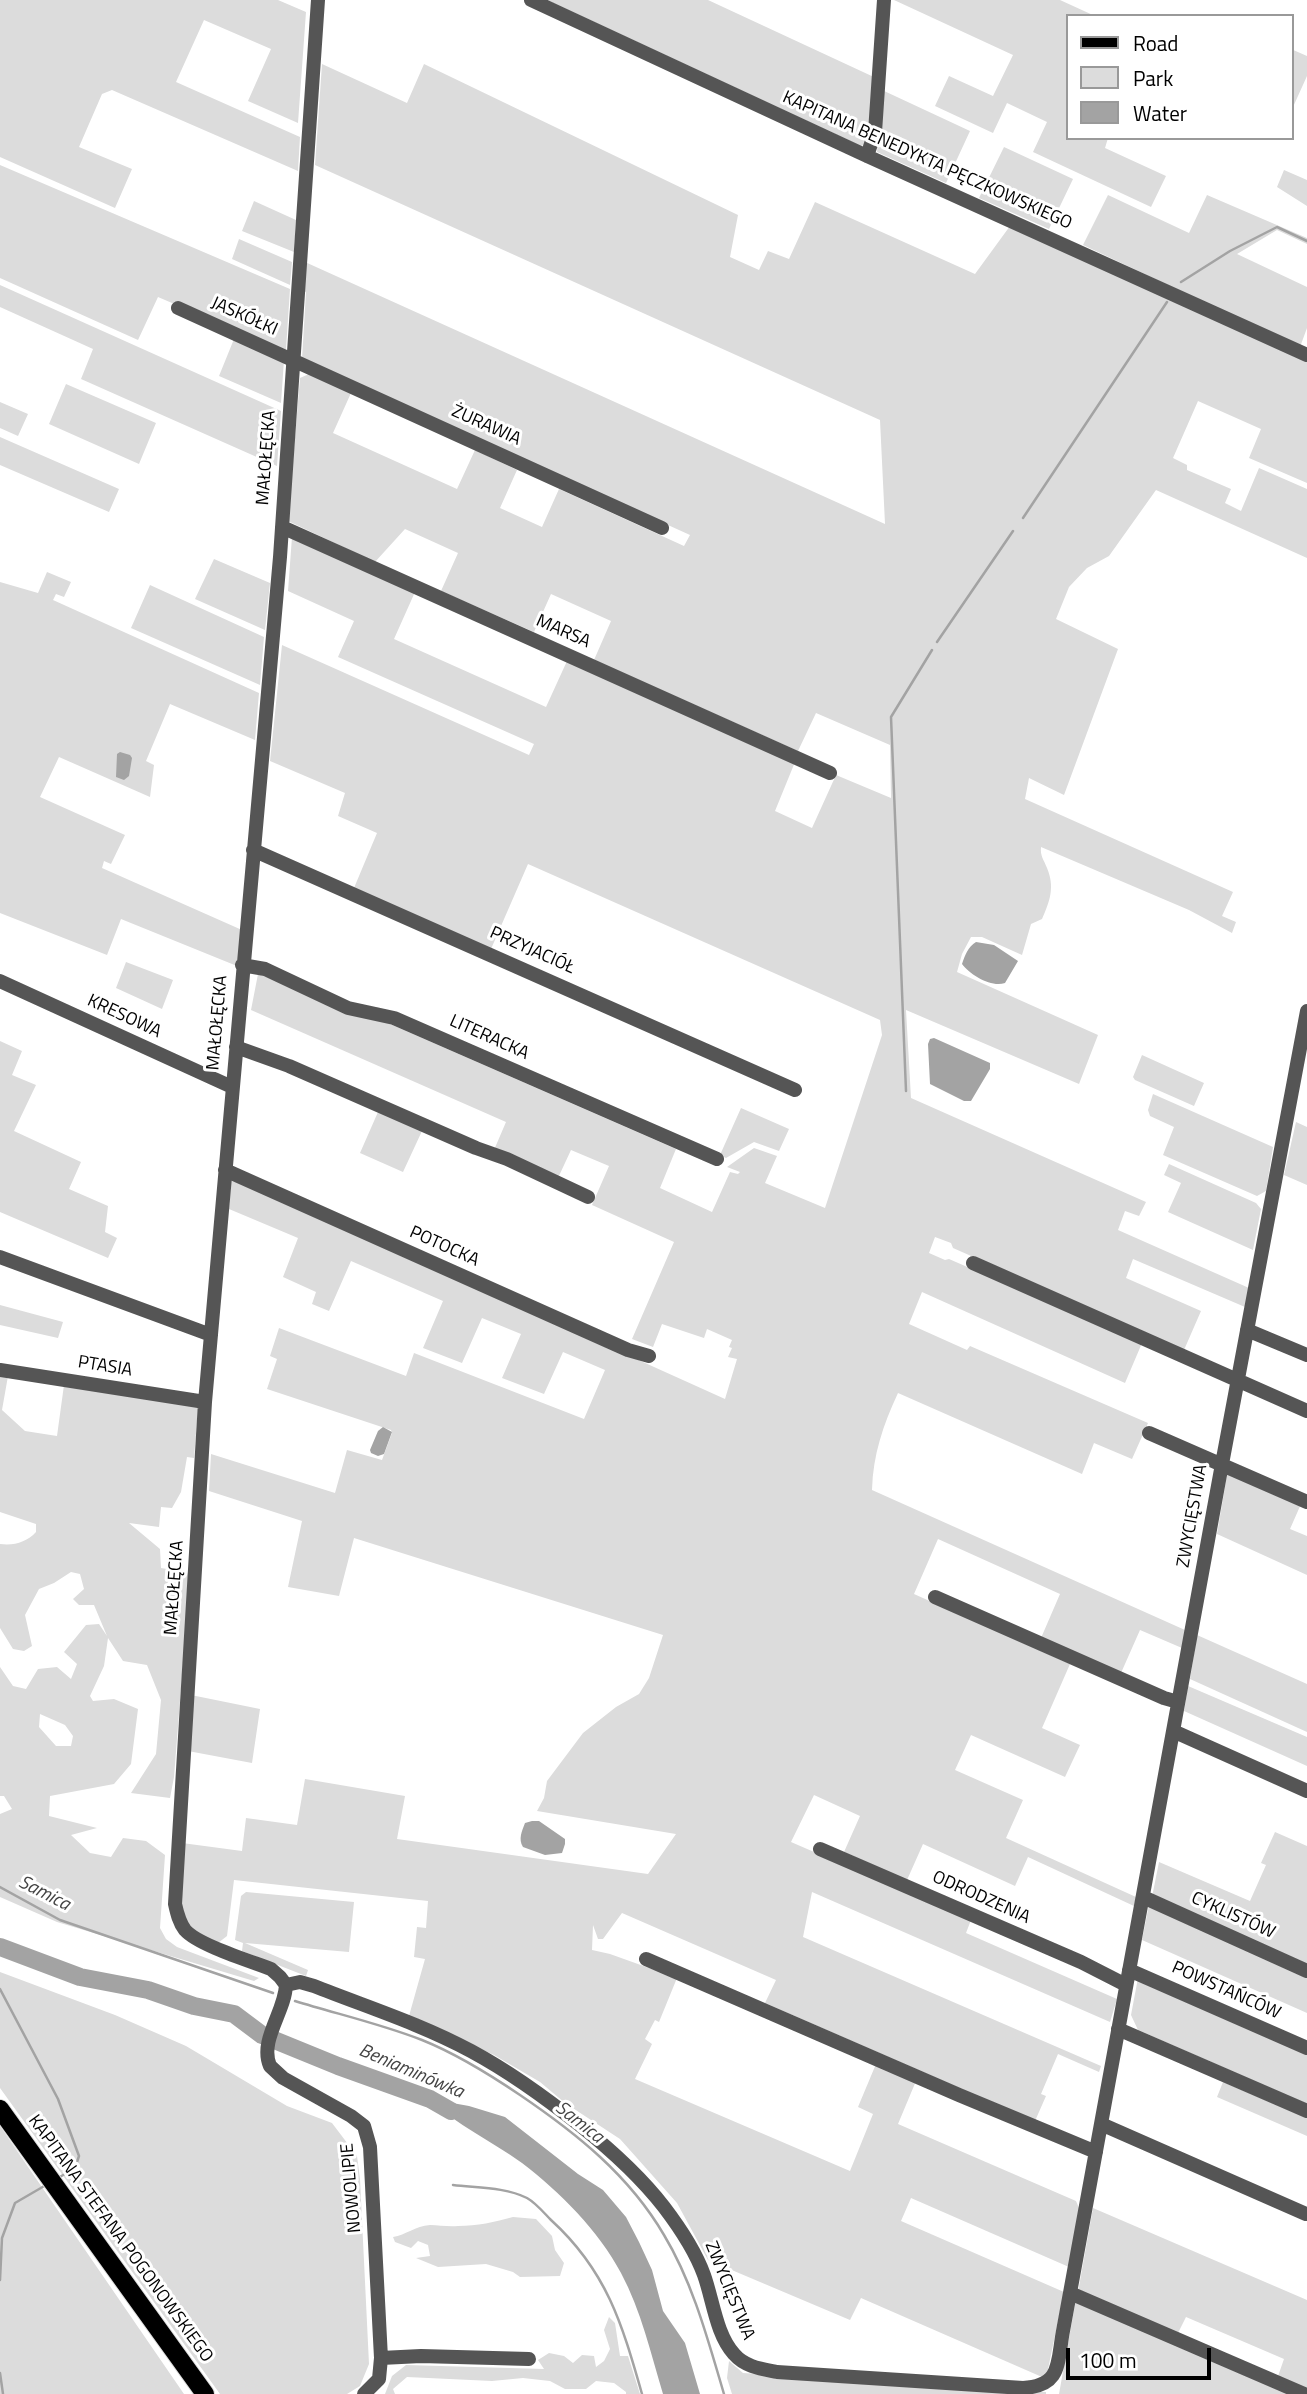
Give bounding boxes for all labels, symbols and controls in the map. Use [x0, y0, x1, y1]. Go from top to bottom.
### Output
legend [1066, 14, 1293, 140]
text: Road [1133, 27, 1178, 59]
text: Park [1133, 62, 1173, 94]
street label: KAPITANA BENEDYKTA PĘCZKOWSKIEGO [779, 87, 1075, 235]
text: Water [1133, 97, 1187, 129]
street label: JASKÓŁKI [207, 293, 281, 341]
street label: ŻURAWIA [448, 401, 524, 451]
street label: MAŁOŁĘCKA [253, 410, 281, 506]
street label: MARSA [532, 610, 594, 654]
street label: PRZYJACIÓŁ [486, 923, 578, 979]
street label: MAŁOŁĘCKA [203, 975, 233, 1071]
street label: KRESOWA [84, 990, 164, 1044]
street label: LITERACKA [446, 1011, 532, 1065]
street label: POTOCKA [406, 1222, 482, 1272]
street label: PTASIA [76, 1352, 134, 1382]
street label: ZWYCIĘSTWA [1173, 1463, 1213, 1569]
street label: MAŁOŁĘCKA [161, 1540, 189, 1636]
street label: ODRODZENIA [929, 1867, 1033, 1929]
water label: Samica [14, 1871, 74, 1917]
street label: CYKLISTÓW [1188, 1888, 1278, 1944]
street label: POWSTAŃCÓW [1168, 1957, 1284, 2025]
water label: Beniaminówka [355, 2040, 467, 2104]
water label: Samica [550, 2097, 608, 2149]
street label: KAPITANA STEFANA POGONOWSKIEGO [23, 2111, 217, 2367]
street label: NOWOLIPIE [337, 2142, 367, 2234]
street label: ZWYCIĘSTWA [699, 2239, 759, 2343]
scale bar [1069, 2334, 1214, 2378]
text: 100 m [1079, 2344, 1136, 2376]

